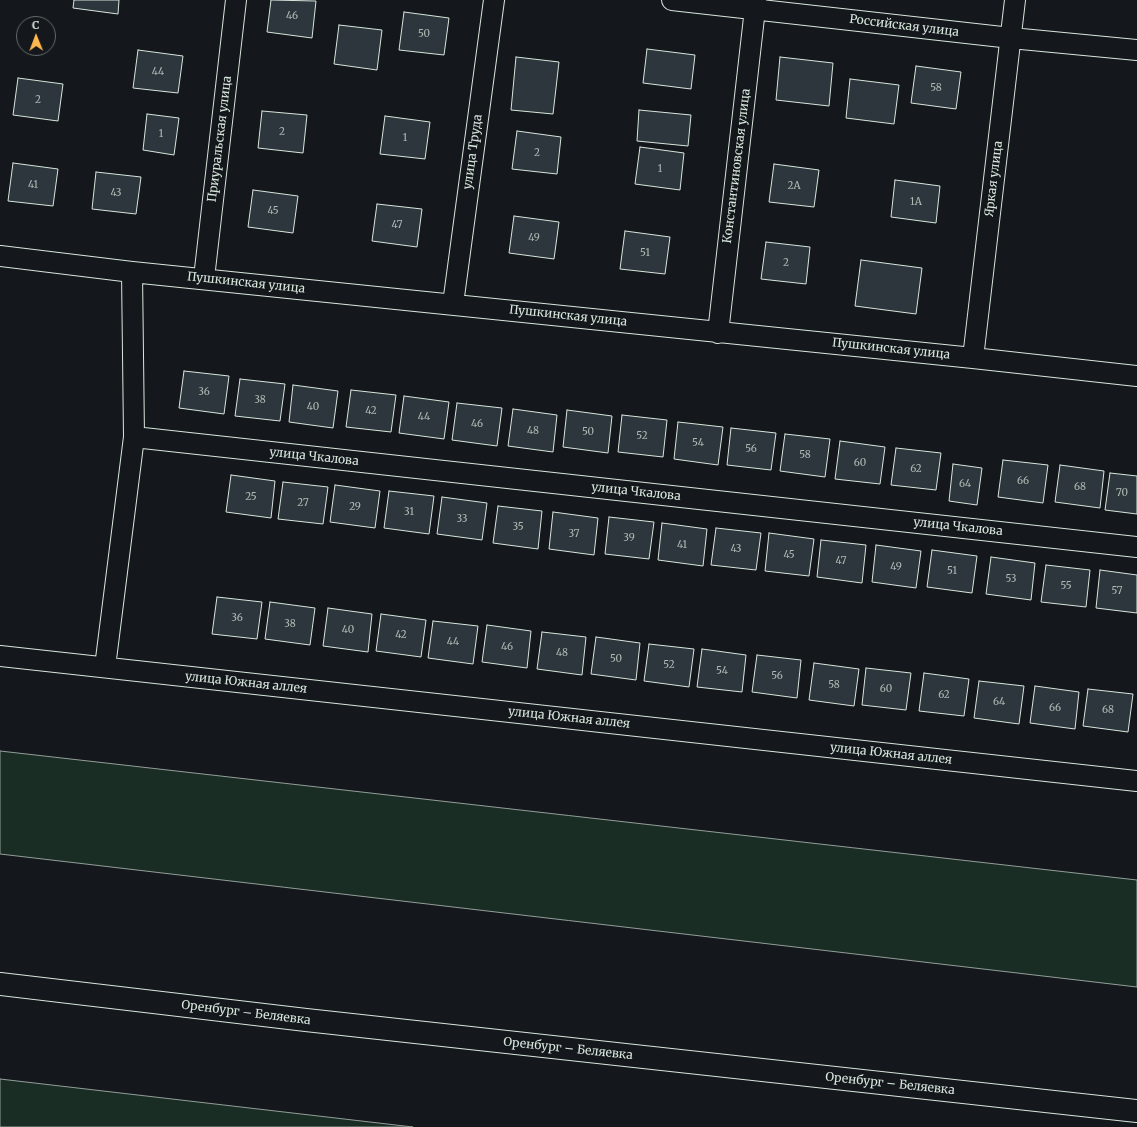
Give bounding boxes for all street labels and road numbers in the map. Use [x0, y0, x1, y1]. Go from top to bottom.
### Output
street label: Российская улица [848, 12, 960, 40]
street label: Приуральская улица [205, 75, 235, 203]
street label: Константиновская улица [720, 88, 754, 244]
street label: улица Труда [461, 113, 485, 191]
street label: Яркая улица [982, 140, 1006, 218]
street label: Пушкинская улица [186, 270, 306, 296]
street label: Пушкинская улица [508, 303, 628, 329]
street label: Пушкинская улица [831, 336, 951, 362]
street label: улица Чкалова [269, 445, 359, 469]
street label: улица Чкалова [591, 480, 681, 504]
street label: улица Чкалова [913, 515, 1003, 539]
street label: улица Южная аллея [184, 669, 308, 697]
street label: улица Южная аллея [507, 704, 631, 732]
street label: улица Южная аллея [829, 740, 953, 768]
street label: Оренбург – Беляевка [181, 998, 311, 1028]
street label: Оренбург – Беляевка [503, 1035, 633, 1063]
street label: Оренбург – Беляевка [825, 1070, 955, 1098]

